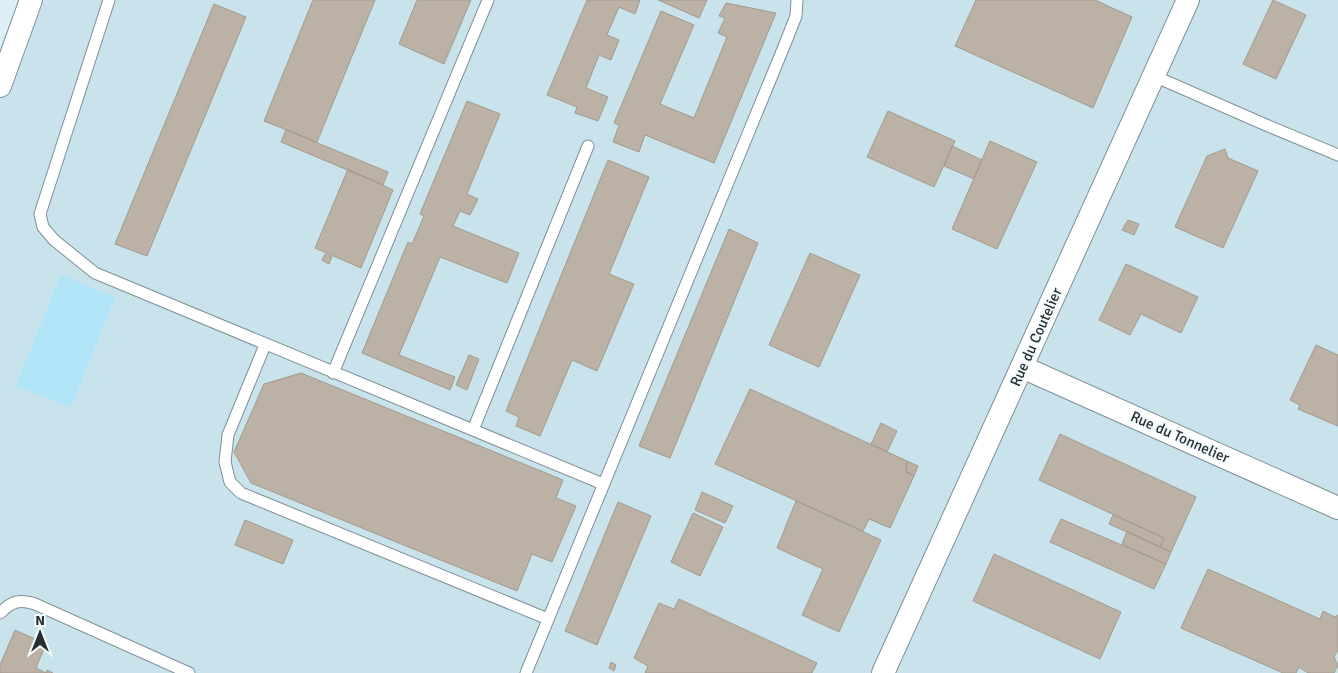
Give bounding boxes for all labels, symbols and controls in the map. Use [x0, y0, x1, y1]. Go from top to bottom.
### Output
street label: Rue du Coutelier [1006, 284, 1066, 389]
street label: Rue du Tonnelier [1128, 407, 1233, 467]
north arrow [15, 608, 65, 658]
text: N [35, 612, 45, 629]

